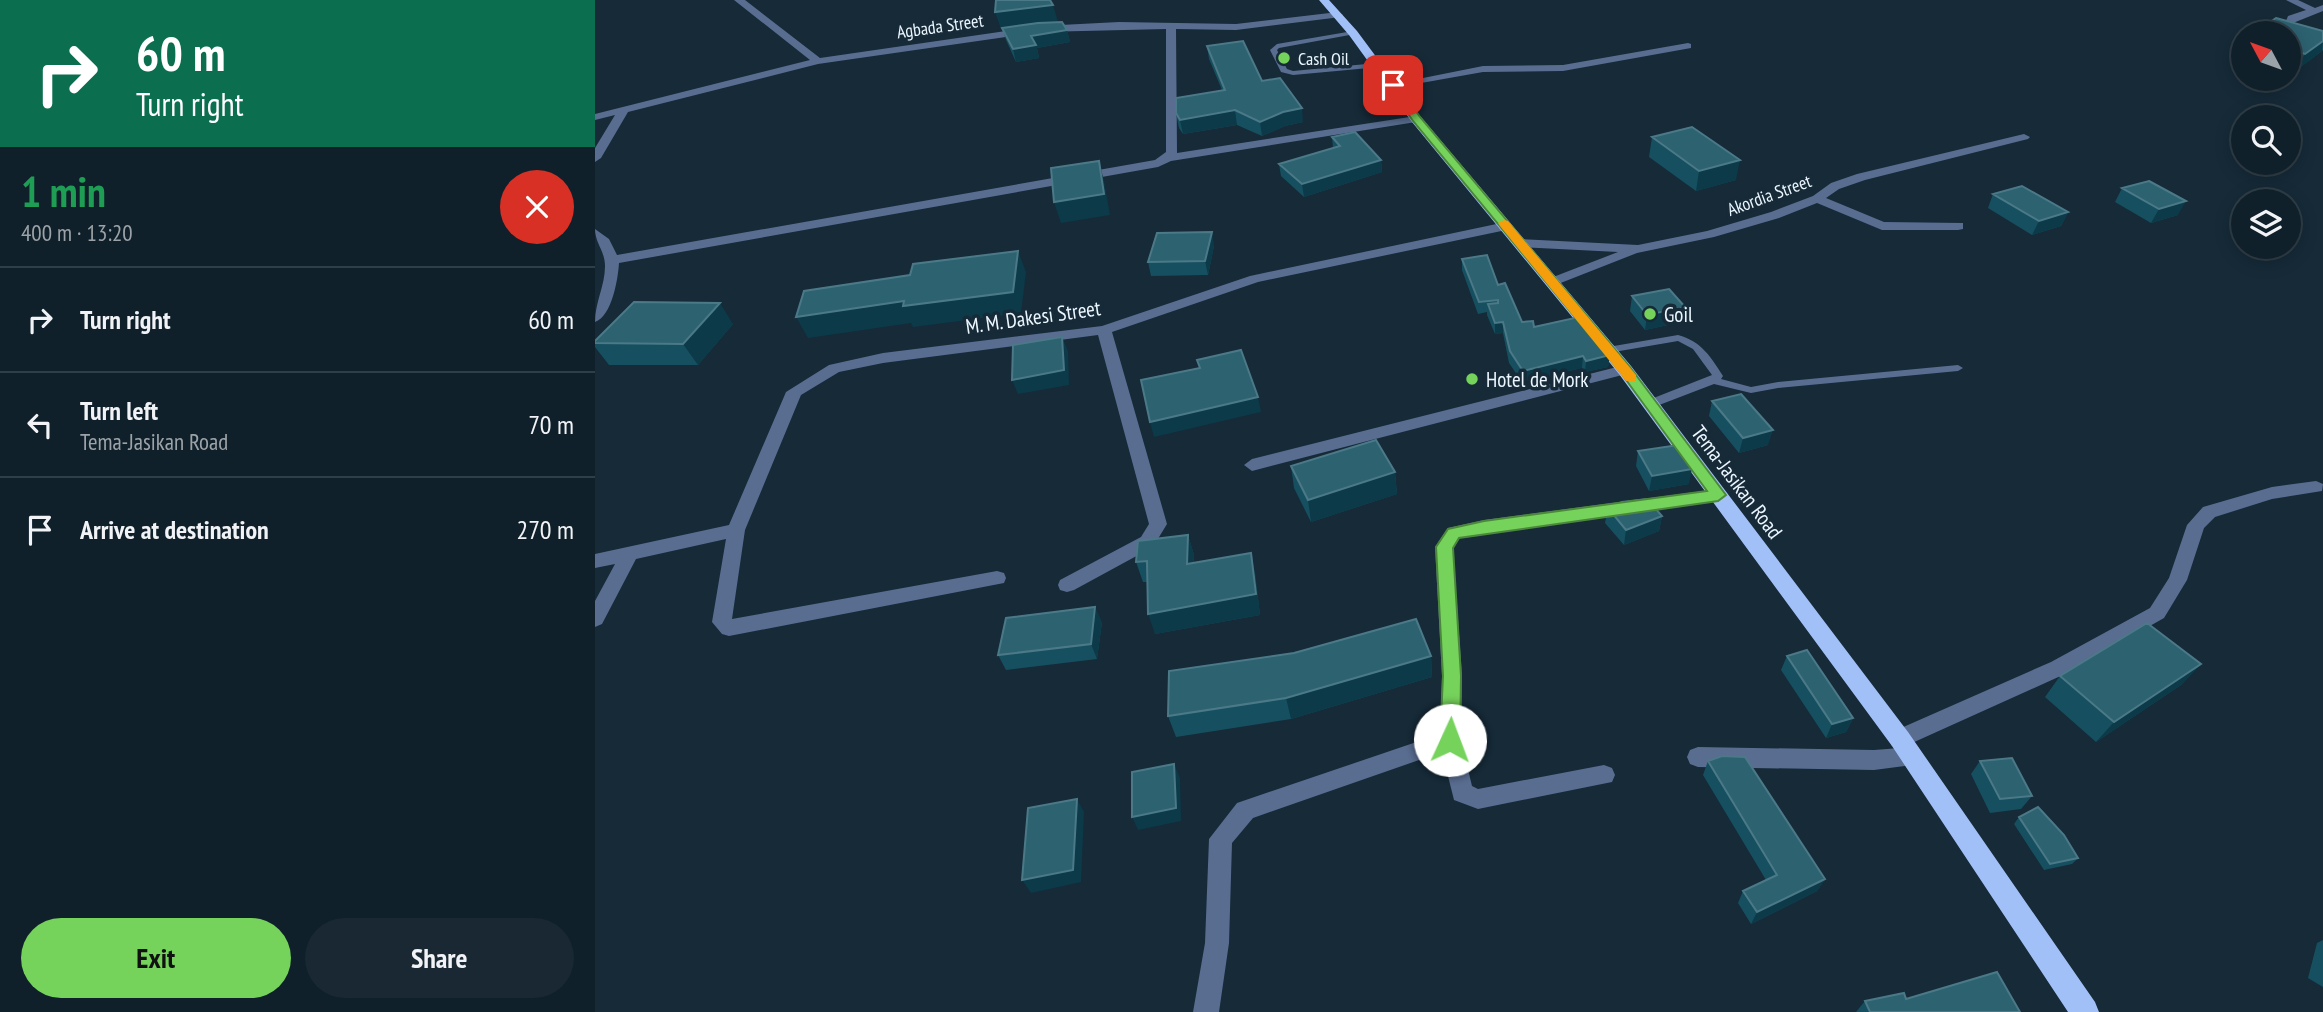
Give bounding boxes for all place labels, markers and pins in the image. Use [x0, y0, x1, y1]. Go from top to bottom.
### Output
place label: Cash Oil [1298, 47, 1350, 70]
marker: Cash Oil [1276, 50, 1292, 66]
pin [1363, 55, 1423, 115]
place label: Goil [1664, 301, 1693, 328]
marker: Goil [1642, 306, 1658, 322]
place label: Hotel de Mork [1486, 366, 1589, 393]
marker: Hotel de Mork [1464, 371, 1480, 387]

